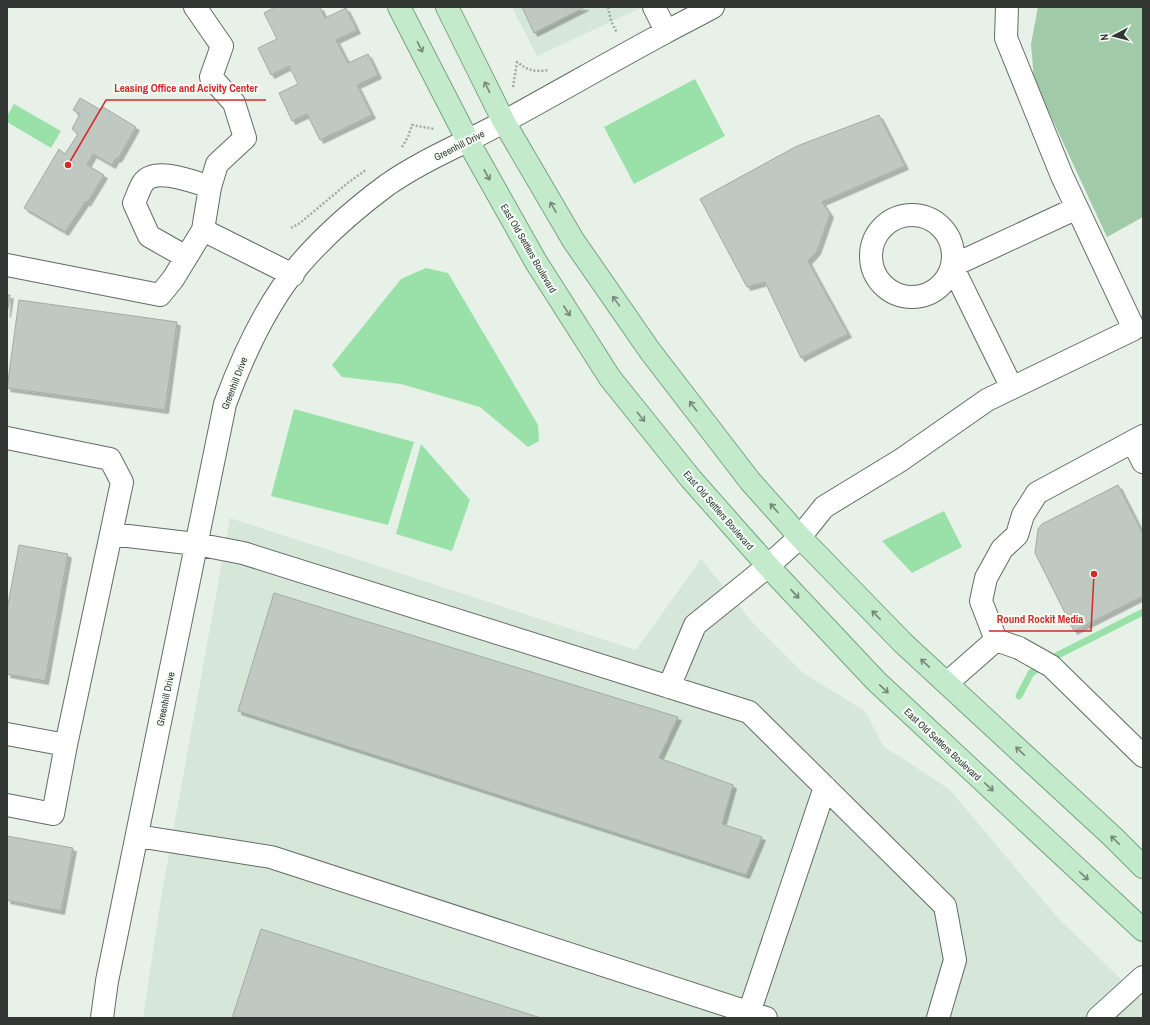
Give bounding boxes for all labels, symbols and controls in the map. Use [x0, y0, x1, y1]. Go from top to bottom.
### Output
north arrow [1094, 16, 1134, 56]
text: N [1097, 33, 1111, 41]
one-way arrow [416, 40, 424, 52]
callout: Leasing Office and Acivity Center [106, 77, 266, 100]
text: Leasing Office and Acivity Center [114, 81, 258, 95]
one-way arrow [483, 81, 490, 93]
street label: Greenhill Drive [432, 127, 487, 164]
one-way arrow [484, 169, 491, 181]
street label: East Old Settlers Boulevard [498, 201, 559, 295]
one-way arrow [549, 201, 557, 213]
one-way arrow [612, 296, 620, 307]
one-way arrow [563, 305, 571, 316]
street label: Greenhill Drive [219, 355, 251, 411]
one-way arrow [688, 401, 697, 412]
one-way arrow [637, 412, 646, 423]
street label: East Old Settlers Boulevard [681, 468, 757, 553]
one-way arrow [769, 502, 778, 513]
one-way arrow [790, 589, 799, 600]
callout: Round Rockit Media [989, 608, 1091, 631]
one-way arrow [871, 610, 881, 620]
text: Round Rockit Media [997, 612, 1083, 626]
one-way arrow [920, 658, 930, 668]
street label: Greenhill Drive [153, 670, 178, 727]
one-way arrow [879, 684, 889, 694]
street label: East Old Settlers Boulevard [901, 705, 984, 783]
one-way arrow [1015, 747, 1025, 756]
one-way arrow [984, 782, 994, 792]
one-way arrow [1110, 835, 1120, 845]
one-way arrow [1079, 871, 1089, 880]

